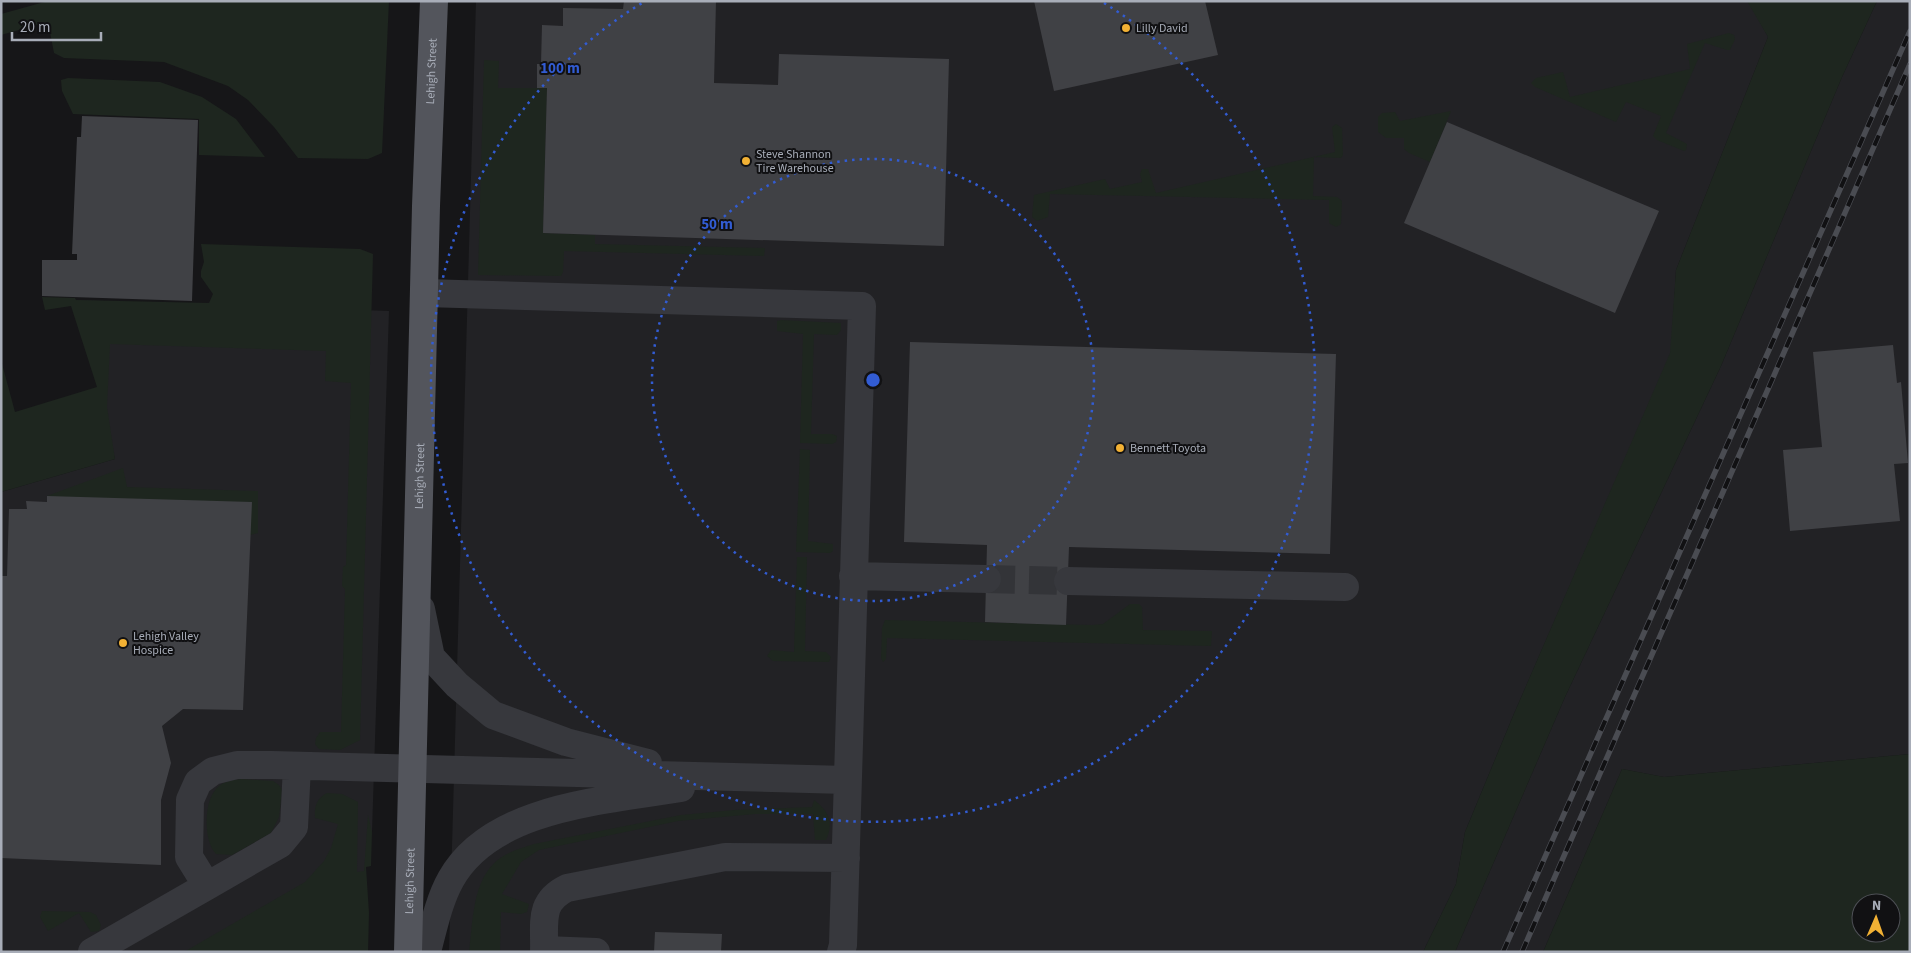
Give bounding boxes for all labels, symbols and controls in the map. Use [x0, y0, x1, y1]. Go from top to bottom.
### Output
scale bar [12, 10, 101, 42]
text: 20 m [20, 17, 50, 38]
place label: Lilly David [1136, 20, 1188, 37]
marker: Lilly David [1120, 22, 1132, 34]
street label: Lehigh Street [421, 38, 441, 105]
text: 100 m [540, 58, 580, 79]
place label: Steve Shannon Tire Warehouse [756, 146, 834, 177]
marker: Steve Shannon Tire Warehouse [740, 155, 752, 167]
text: 50 m [701, 214, 733, 235]
centre of rings [864, 371, 882, 389]
place label: Bennett Toyota [1130, 440, 1206, 457]
marker: Bennett Toyota [1114, 442, 1126, 454]
street label: Lehigh Street [410, 443, 429, 509]
place label: Lehigh Valley Hospice [133, 628, 199, 659]
marker: Lehigh Valley Hospice [117, 637, 129, 649]
street label: Lehigh Street [400, 848, 419, 914]
north arrow [1851, 893, 1901, 943]
text: N [1871, 896, 1881, 916]

